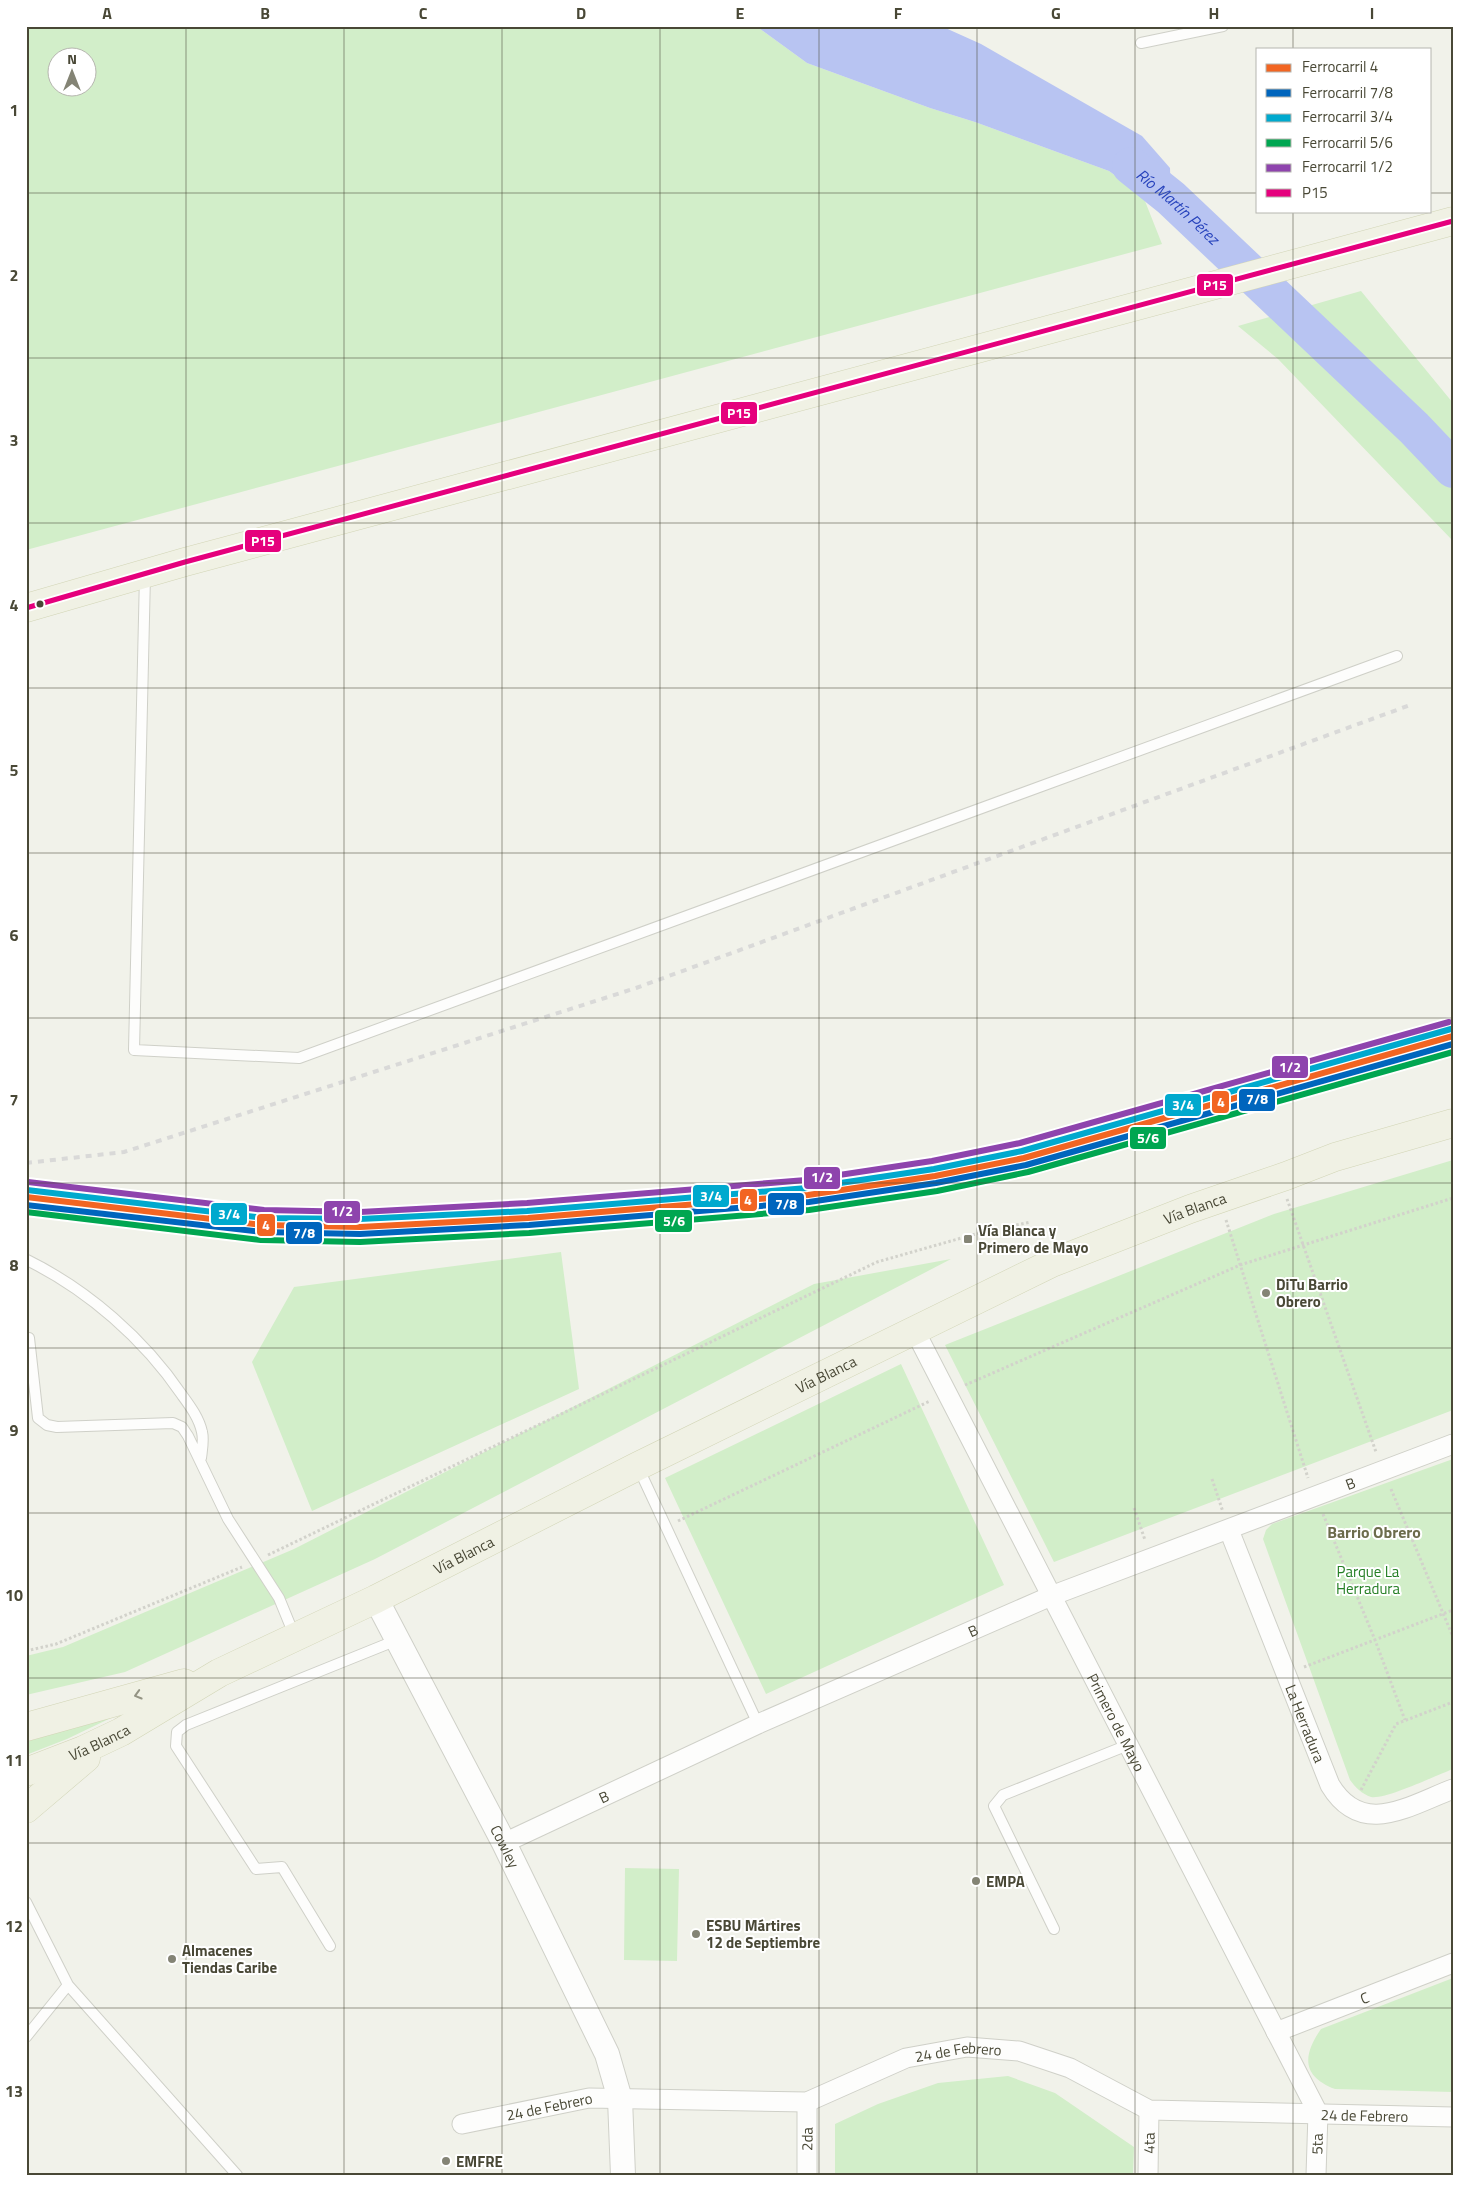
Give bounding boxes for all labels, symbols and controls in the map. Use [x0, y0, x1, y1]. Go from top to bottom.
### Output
text: A [102, 1, 112, 25]
text: B [260, 1, 270, 25]
text: C [419, 1, 428, 25]
text: D [576, 1, 586, 25]
text: E [736, 1, 745, 25]
text: F [894, 1, 903, 25]
text: G [1051, 1, 1061, 25]
text: H [1209, 1, 1219, 25]
text: I [1370, 1, 1374, 25]
north arrow [48, 48, 98, 98]
text: N [67, 48, 77, 69]
legend [1256, 48, 1432, 212]
text: Ferrocarril 4 [1302, 55, 1378, 78]
text: Ferrocarril 7/8 [1302, 81, 1393, 104]
text: 1 [10, 98, 18, 122]
text: Ferrocarril 3/4 [1302, 105, 1393, 128]
text: Ferrocarril 5/6 [1302, 131, 1393, 154]
text: Ferrocarril 1/2 [1302, 155, 1393, 178]
water label: Río Martín Pérez [1131, 163, 1226, 251]
text: P15 [1302, 181, 1328, 204]
text: 2 [10, 263, 18, 287]
line badge: P15 [1196, 273, 1234, 297]
text: P15 [1203, 274, 1227, 295]
line badge: P15 [720, 401, 758, 425]
text: P15 [727, 402, 751, 423]
text: 3 [10, 428, 18, 452]
line badge: P15 [244, 529, 282, 553]
text: P15 [251, 530, 275, 551]
text: 4 [10, 593, 19, 617]
unlabelled marker [35, 599, 45, 609]
text: 5 [10, 758, 19, 782]
text: 6 [10, 923, 19, 947]
line badge: 1/2 [1271, 1055, 1309, 1079]
text: 1/2 [1279, 1056, 1301, 1077]
text: 7 [10, 1088, 18, 1112]
line badge: 7/8 [1238, 1088, 1276, 1112]
text: 7/8 [1246, 1088, 1268, 1109]
line badge: 4 [1211, 1090, 1230, 1114]
text: 4 [1217, 1091, 1225, 1112]
line badge: 3/4 [1164, 1093, 1202, 1117]
text: 3/4 [1172, 1094, 1194, 1115]
line badge: 5/6 [1129, 1126, 1167, 1150]
text: 5/6 [1137, 1127, 1159, 1148]
line badge: 1/2 [803, 1166, 841, 1190]
text: 1/2 [811, 1166, 833, 1187]
line badge: 3/4 [692, 1184, 730, 1208]
text: 3/4 [700, 1185, 722, 1206]
street label: Vía Blanca [1160, 1186, 1230, 1230]
line badge: 4 [739, 1188, 758, 1212]
text: 4 [744, 1189, 752, 1210]
line badge: 7/8 [767, 1192, 805, 1216]
text: 7/8 [775, 1193, 797, 1214]
line badge: 1/2 [323, 1200, 361, 1224]
text: 1/2 [331, 1200, 353, 1221]
line badge: 3/4 [210, 1202, 248, 1226]
text: 3/4 [218, 1203, 240, 1224]
line badge: 5/6 [654, 1209, 693, 1233]
text: 5/6 [663, 1210, 685, 1231]
line badge: 4 [256, 1213, 276, 1237]
text: 4 [262, 1214, 270, 1235]
place label: Vía Blanca y Primero de Mayo [978, 1219, 1088, 1259]
line badge: 7/8 [285, 1221, 323, 1245]
text: 7/8 [293, 1222, 315, 1243]
marker: Vía Blanca y Primero de Mayo [962, 1233, 974, 1245]
text: 8 [10, 1253, 19, 1277]
place label: DiTu Barrio Obrero [1276, 1273, 1348, 1313]
marker: DiTu Barrio Obrero [1260, 1287, 1272, 1299]
street label: Vía Blanca [791, 1349, 860, 1399]
text: 9 [10, 1418, 19, 1442]
street label: B [1342, 1471, 1358, 1495]
district label: Barrio Obrero [1327, 1520, 1421, 1544]
street label: Vía Blanca [429, 1529, 498, 1580]
park label: Parque La Herradura [1336, 1560, 1401, 1600]
text: 10 [5, 1583, 23, 1607]
street label: B [964, 1618, 982, 1643]
street label: Primero de Mayo [1082, 1669, 1151, 1775]
street label: La Herradura [1280, 1681, 1332, 1766]
one-way arrow [134, 1690, 143, 1700]
street label: Vía Blanca [65, 1718, 135, 1766]
text: 11 [5, 1748, 23, 1772]
street label: B [595, 1784, 613, 1809]
street label: Cowley [485, 1821, 526, 1872]
place label: EMPA [986, 1870, 1025, 1893]
marker: EMPA [970, 1875, 982, 1887]
text: 12 [5, 1914, 23, 1938]
place label: ESBU Mártires 12 de Septiembre [706, 1914, 821, 1954]
marker: ESBU Mártires 12 de Septiembre [690, 1928, 702, 1940]
place label: Almacenes Tiendas Caribe [182, 1939, 277, 1979]
marker: Almacenes Tiendas Caribe [166, 1953, 178, 1965]
street label: C [1357, 1985, 1372, 2010]
street label: 24 de Febrero [913, 2035, 1003, 2068]
text: 13 [5, 2079, 23, 2103]
street label: 24 de Febrero [504, 2086, 595, 2126]
street label: 24 de Febrero [1320, 2102, 1409, 2127]
street label: 2da [795, 2126, 819, 2151]
street label: 4ta [1137, 2132, 1160, 2154]
street label: 5ta [1305, 2133, 1329, 2155]
place label: EMFRE [456, 2150, 503, 2173]
marker: EMFRE [440, 2155, 452, 2167]

